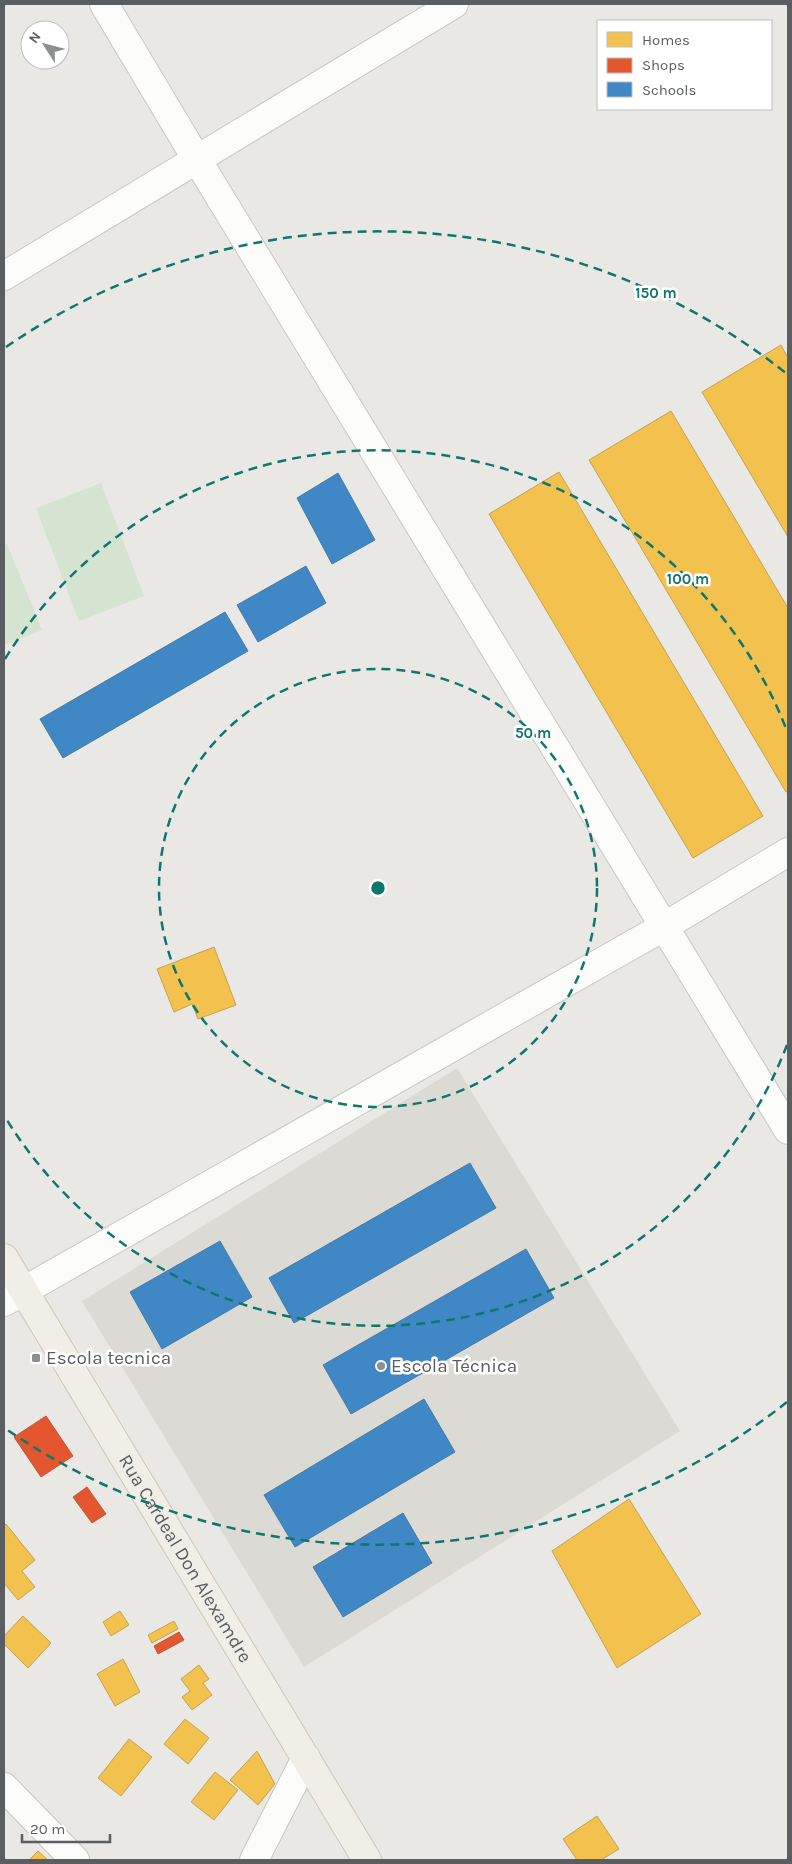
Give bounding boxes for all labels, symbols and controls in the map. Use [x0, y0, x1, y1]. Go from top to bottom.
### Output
north arrow [20, 20, 70, 70]
legend [597, 20, 772, 110]
text: N [25, 29, 45, 47]
text: Homes [642, 31, 690, 49]
text: Shops [642, 56, 685, 74]
text: Schools [642, 81, 696, 99]
text: 150 m [635, 284, 677, 302]
text: 100 m [667, 570, 709, 588]
text: 50 m [515, 724, 551, 742]
centre of rings [369, 879, 387, 897]
place label: Escola tecnica [46, 1347, 171, 1369]
marker: Escola tecnica [30, 1352, 42, 1364]
place label: Escola Técnica [391, 1355, 517, 1377]
marker: Escola Técnica [375, 1360, 387, 1372]
street label: Rua Cardeal Don Alexamdre [114, 1450, 256, 1667]
scale bar [22, 1812, 110, 1844]
text: 20 m [30, 1820, 65, 1838]

